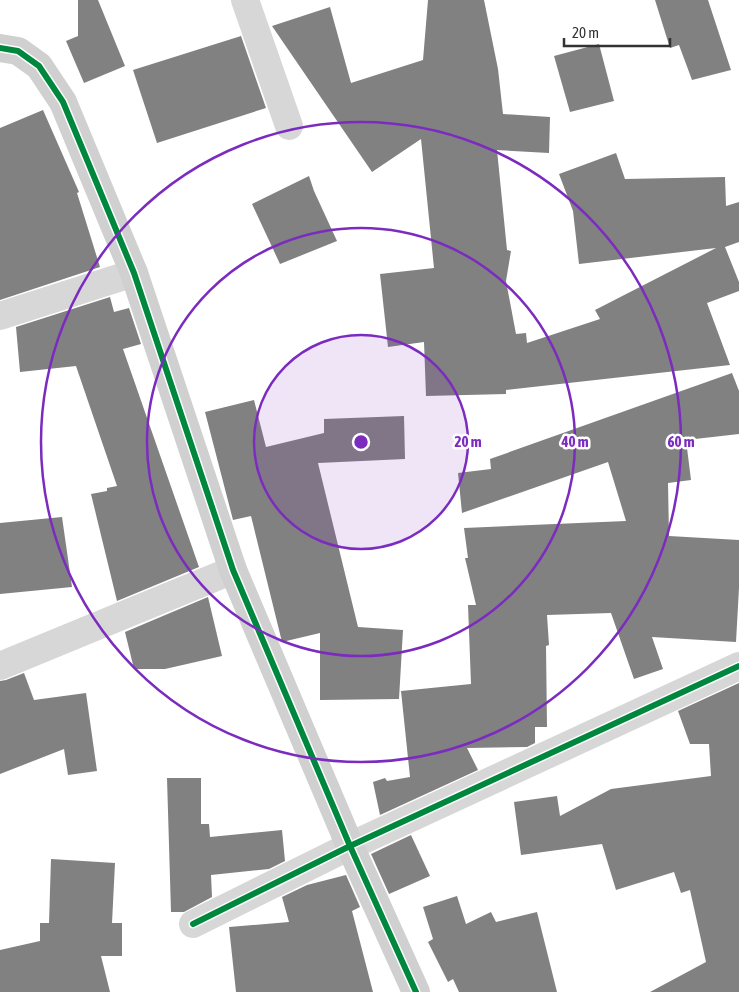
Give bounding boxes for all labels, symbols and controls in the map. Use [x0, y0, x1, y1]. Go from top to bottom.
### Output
scale bar [564, 15, 670, 47]
text: 20 m [572, 24, 599, 41]
centre of rings [352, 433, 370, 451]
text: 20 m [455, 433, 482, 450]
text: 40 m [561, 433, 589, 450]
text: 60 m [668, 433, 695, 450]

